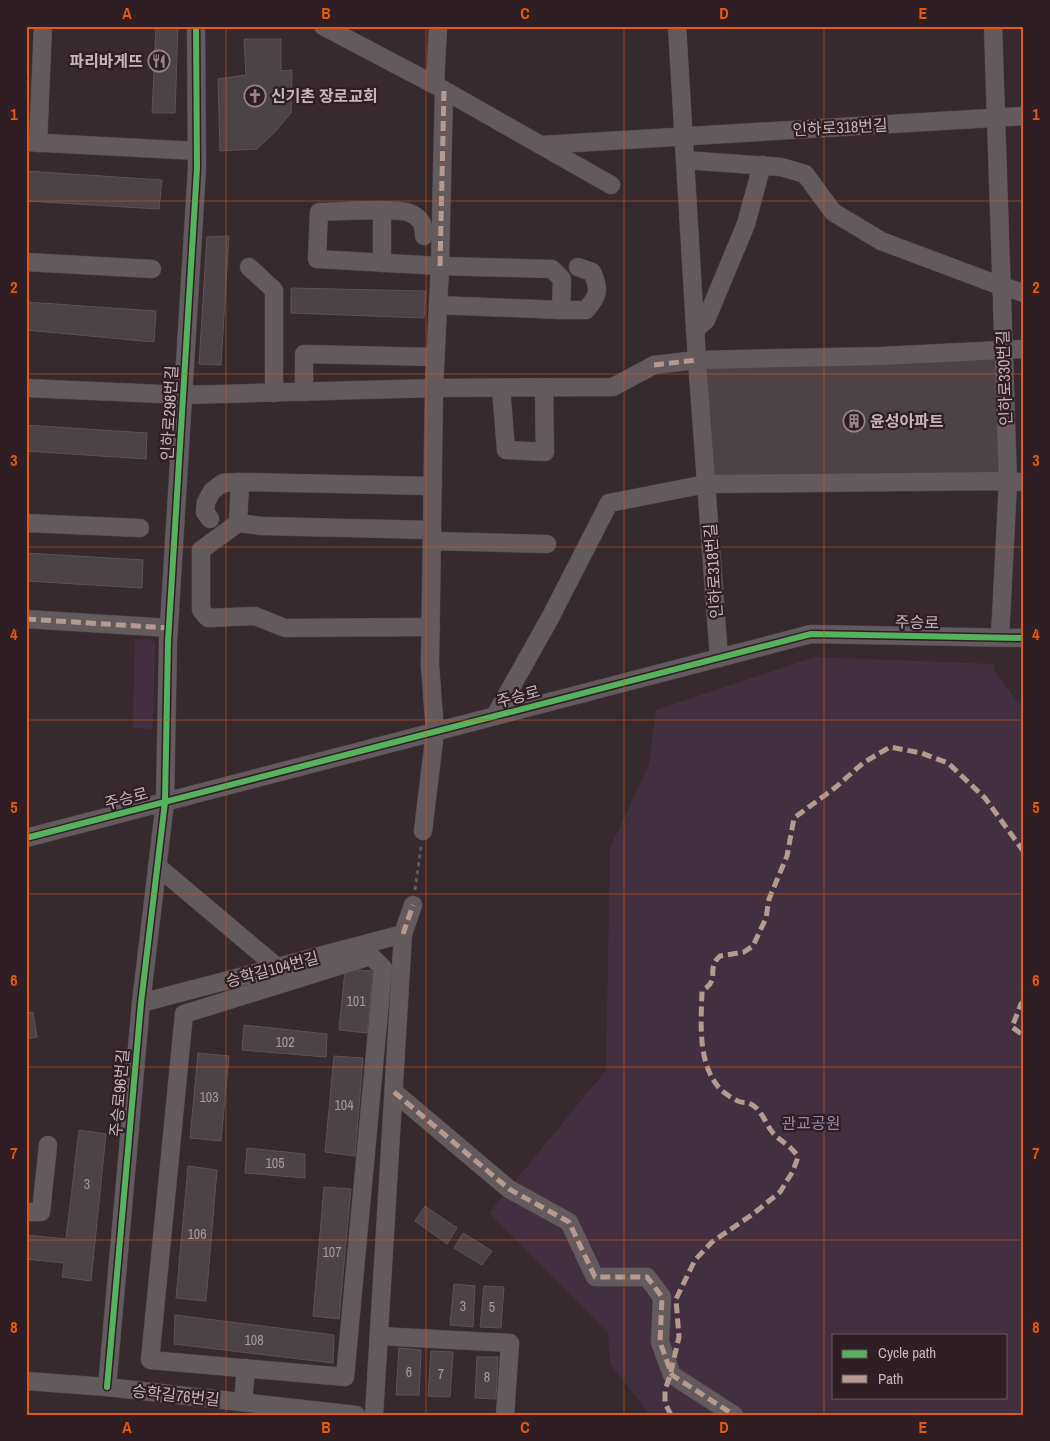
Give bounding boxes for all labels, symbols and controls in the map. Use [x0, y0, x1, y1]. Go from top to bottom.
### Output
text: A [122, 2, 132, 24]
text: B [321, 2, 331, 24]
text: C [520, 2, 530, 24]
text: D [719, 2, 729, 24]
text: E [919, 2, 928, 24]
restaurant icon: 파리바게뜨 [147, 49, 171, 73]
place label: 파리바게뜨 [69, 50, 143, 72]
church icon: 신기촌 장로교회 [243, 84, 267, 108]
place label: 신기촌 장로교회 [271, 85, 378, 107]
text: 1 [10, 103, 18, 125]
text: 1 [1032, 103, 1040, 125]
street label: 인하로318번길 [792, 114, 888, 140]
text: 2 [10, 276, 18, 298]
text: 2 [1032, 276, 1040, 298]
street label: 인하로330번길 [991, 330, 1017, 426]
street label: 인하로298번길 [156, 365, 182, 461]
building icon: 윤성아파트 [842, 409, 866, 433]
place label: 윤성아파트 [870, 410, 944, 432]
text: 3 [10, 449, 18, 471]
text: 3 [1032, 449, 1040, 471]
street label: 인하로318번길 [699, 523, 727, 619]
street label: 주승로 [895, 611, 940, 633]
text: 4 [10, 623, 18, 645]
text: 4 [1032, 623, 1040, 645]
street label: 주승로 [494, 680, 542, 712]
street label: 주승로 [102, 782, 150, 814]
text: 5 [10, 796, 18, 818]
text: 5 [1032, 796, 1040, 818]
street label: 승학길104번길 [223, 946, 321, 992]
text: 6 [10, 969, 18, 991]
text: 6 [1032, 969, 1040, 991]
house number: 101 [346, 992, 366, 1010]
house number: 102 [275, 1033, 295, 1051]
street label: 주승로96번길 [104, 1048, 134, 1138]
house number: 103 [199, 1088, 219, 1106]
house number: 104 [334, 1096, 354, 1114]
park label: 관교공원 [782, 1112, 840, 1134]
text: 7 [10, 1142, 18, 1164]
text: 7 [1032, 1142, 1040, 1164]
house number: 105 [265, 1154, 285, 1172]
house number: 3 [84, 1175, 90, 1193]
house number: 106 [187, 1225, 207, 1243]
house number: 107 [322, 1243, 342, 1261]
house number: 3 [460, 1297, 466, 1315]
house number: 5 [489, 1298, 495, 1316]
text: 8 [10, 1316, 18, 1338]
text: 8 [1032, 1316, 1040, 1338]
house number: 108 [244, 1331, 264, 1349]
legend [832, 1334, 1008, 1398]
text: Cycle path [878, 1342, 936, 1363]
house number: 6 [406, 1363, 412, 1381]
house number: 7 [438, 1365, 444, 1383]
house number: 8 [484, 1368, 490, 1386]
text: Path [878, 1368, 903, 1389]
street label: 승학길76번길 [131, 1379, 221, 1411]
text: A [122, 1416, 132, 1438]
text: B [321, 1416, 331, 1438]
text: C [520, 1416, 530, 1438]
text: D [719, 1416, 729, 1438]
text: E [919, 1416, 928, 1438]

